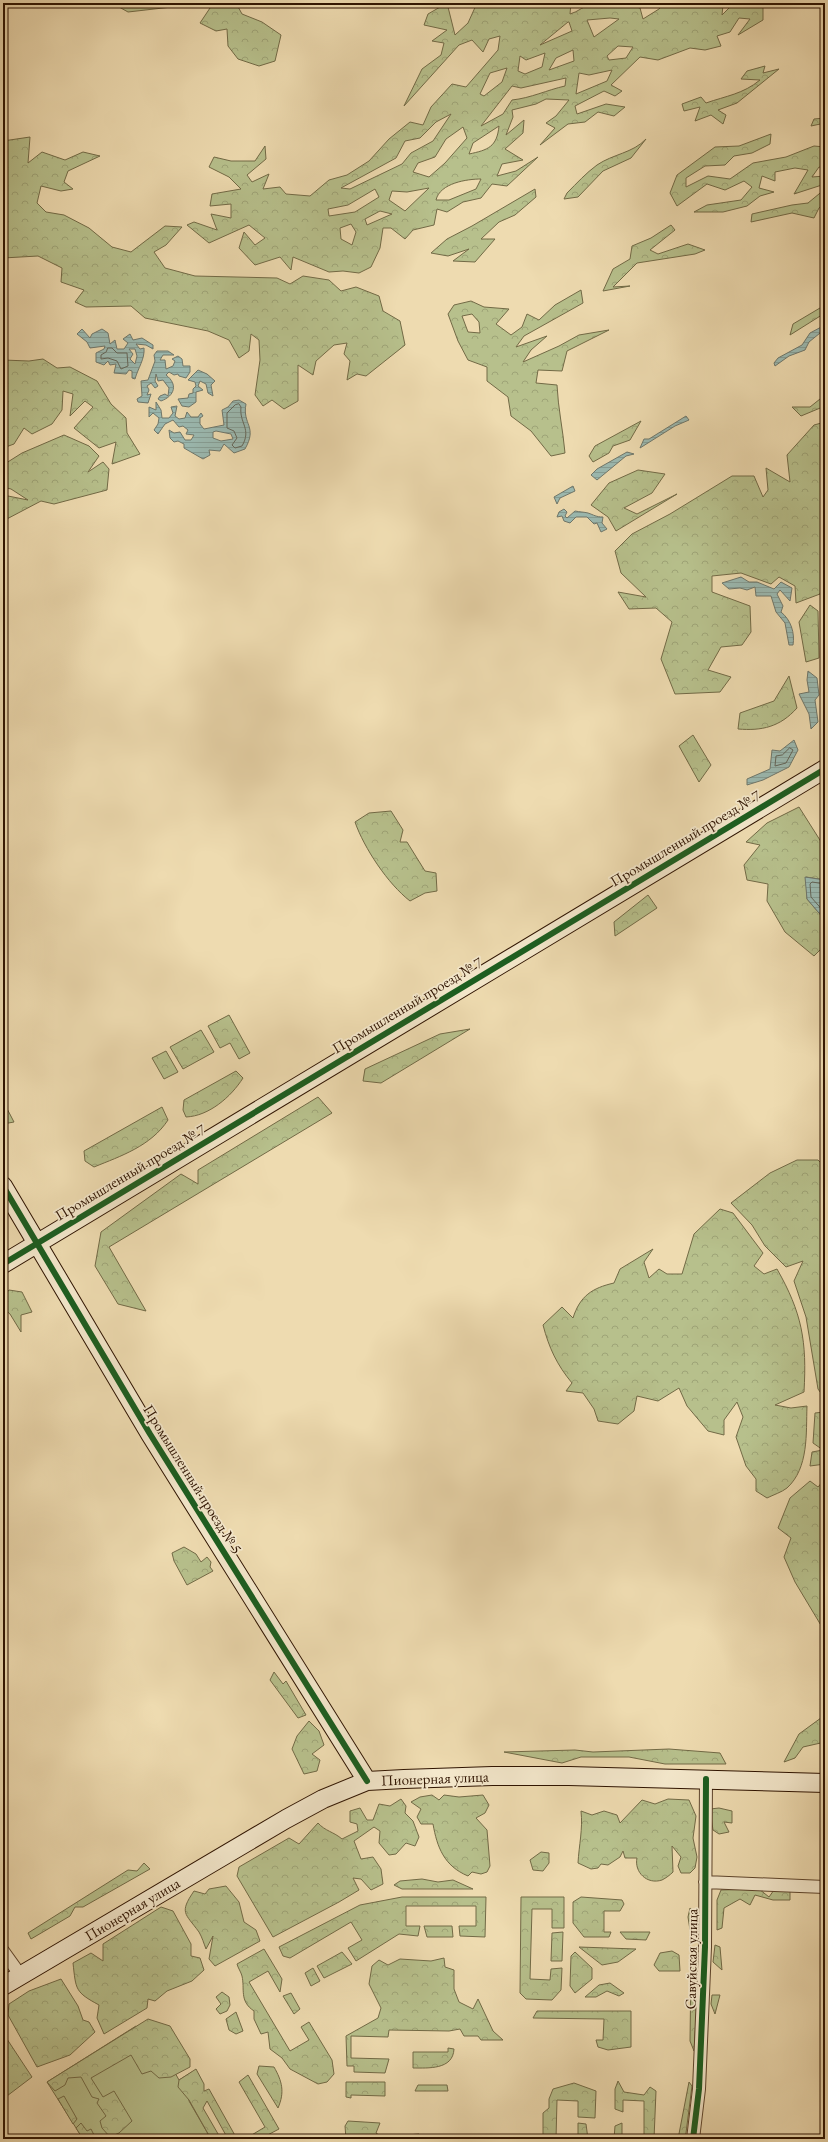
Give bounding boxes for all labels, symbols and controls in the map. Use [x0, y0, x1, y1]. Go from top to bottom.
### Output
street label: Промышленный проезд № 7 [606, 785, 764, 891]
street label: Промышленный проезд № 7 [328, 952, 486, 1058]
street label: Промышленный проезд № 7 [51, 1119, 209, 1225]
street label: Промышленный проезд № 5 [139, 1401, 247, 1557]
street label: Пионерная улица [381, 1767, 489, 1789]
street label: Пионерная улица [81, 1873, 183, 1945]
street label: Савуйская улица [681, 1908, 701, 2010]

